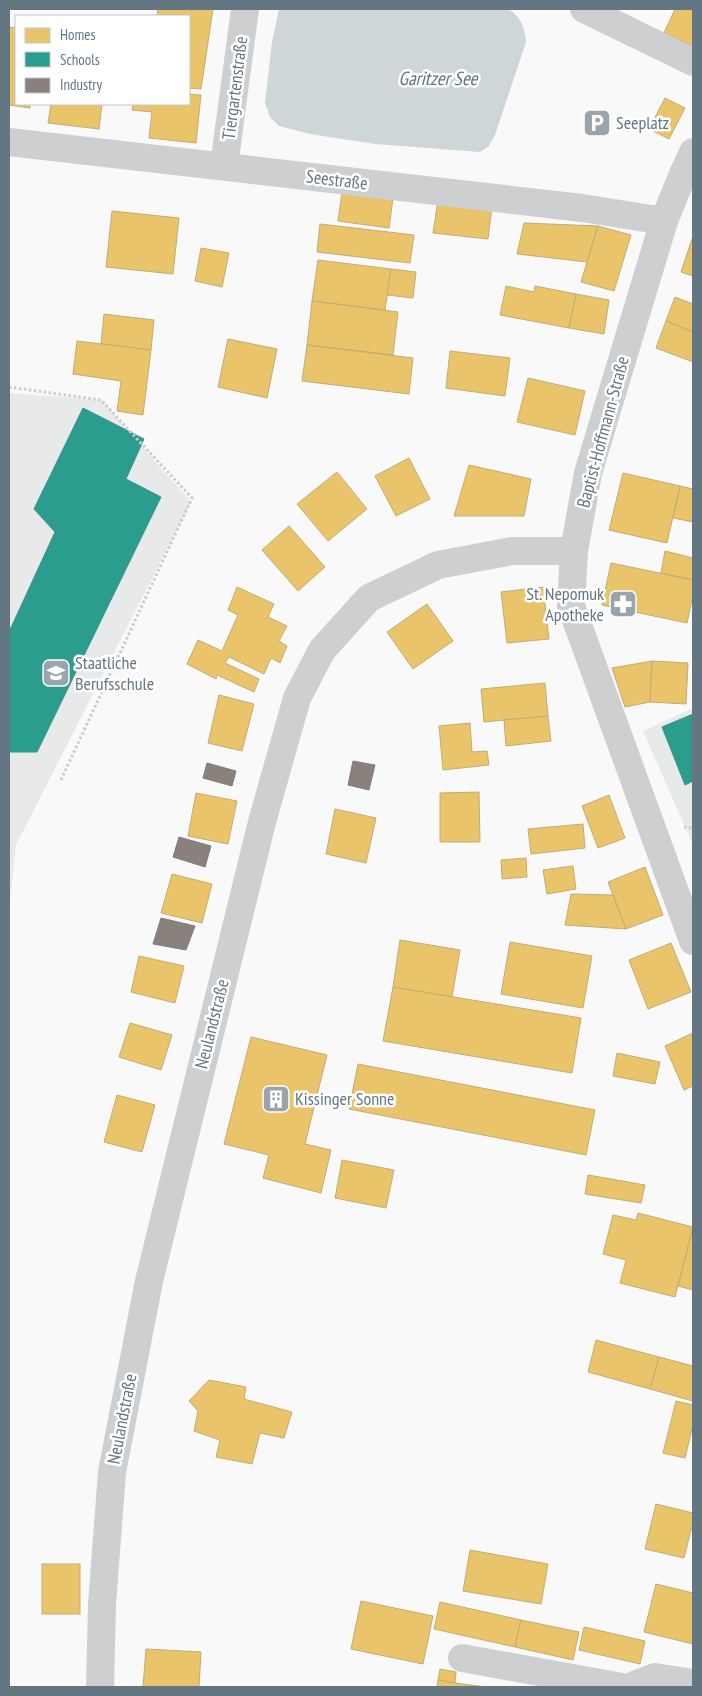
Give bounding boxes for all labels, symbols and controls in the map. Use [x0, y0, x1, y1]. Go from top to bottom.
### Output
legend [15, 15, 190, 105]
text: Homes [60, 25, 96, 44]
street label: Tiergartenstraße [217, 35, 252, 141]
text: Schools [60, 50, 100, 69]
water label: Garitzer See [399, 66, 479, 90]
text: Industry [60, 75, 102, 94]
parking icon: Seeplatz [582, 108, 612, 138]
place label: Seeplatz [616, 111, 669, 134]
street label: Seestraße [305, 164, 369, 195]
street label: Baptist-Hoffmann-Straße [571, 354, 634, 510]
place label: St. Nepomuk Apotheke [526, 582, 604, 626]
pharmacy icon: St. Nepomuk Apotheke [608, 589, 638, 619]
place label: Staatliche Berufsschule [75, 651, 154, 695]
school or university icon: Staatliche Berufsschule [41, 658, 71, 688]
street label: Neulandstraße [189, 977, 234, 1071]
building icon: Kissinger Sonne [261, 1084, 291, 1114]
place label: Kissinger Sonne [295, 1087, 394, 1110]
street label: Neulandstraße [101, 1372, 142, 1466]

